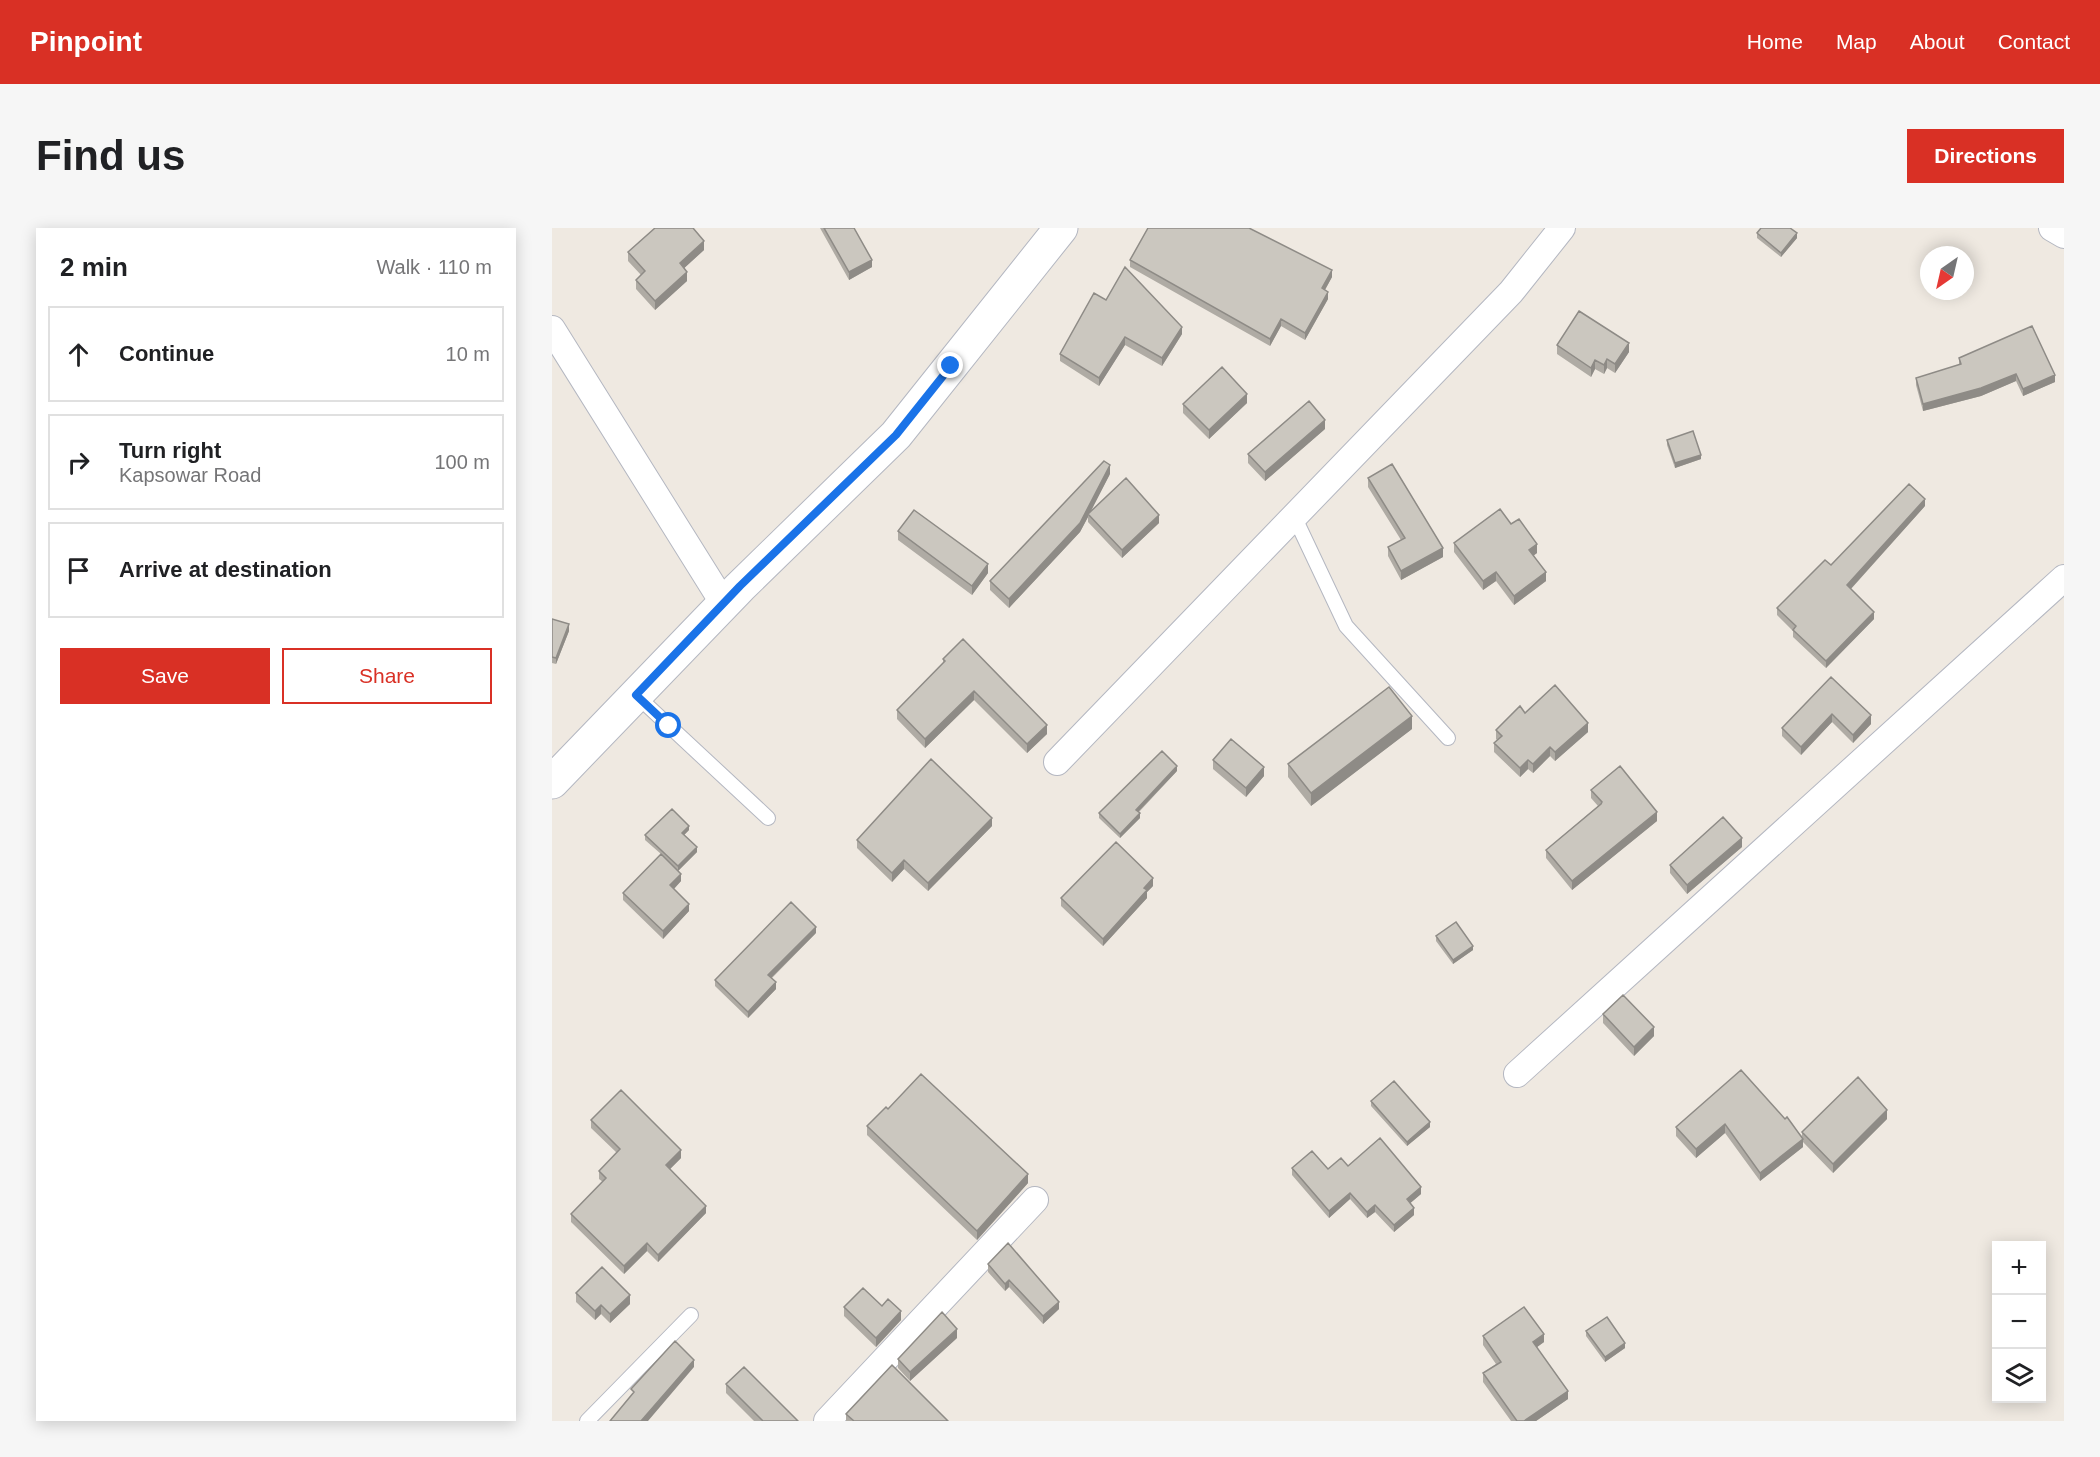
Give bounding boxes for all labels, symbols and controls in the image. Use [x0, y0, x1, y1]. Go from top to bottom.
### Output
text: Pinpoint [30, 26, 142, 57]
text: Home [1747, 30, 1803, 53]
text: Map [1836, 30, 1877, 53]
text: About [1910, 30, 1965, 53]
text: Contact [1998, 30, 2070, 53]
button: Directions [1907, 129, 2064, 183]
text: Find us [36, 132, 185, 179]
north arrow [1920, 246, 1974, 300]
text: 2 min [60, 252, 128, 282]
text: Walk · 110 m [376, 256, 492, 278]
icon: ahead [62, 338, 95, 371]
text: Continue [119, 341, 214, 366]
text: 10 m [446, 343, 490, 365]
route end [937, 352, 963, 378]
text: Turn right [119, 438, 221, 463]
icon: right [62, 446, 95, 479]
text: 100 m [434, 451, 490, 473]
text: Kapsowar Road [119, 464, 261, 486]
icon: arrive [62, 554, 95, 587]
text: Arrive at destination [119, 557, 332, 582]
button: Save [60, 648, 270, 704]
button: Share [282, 648, 492, 704]
route start [655, 712, 681, 738]
map controls [1992, 1241, 2046, 1403]
button: + [1992, 1241, 2046, 1295]
button: − [1992, 1295, 2046, 1349]
button: layers [1992, 1349, 2046, 1403]

